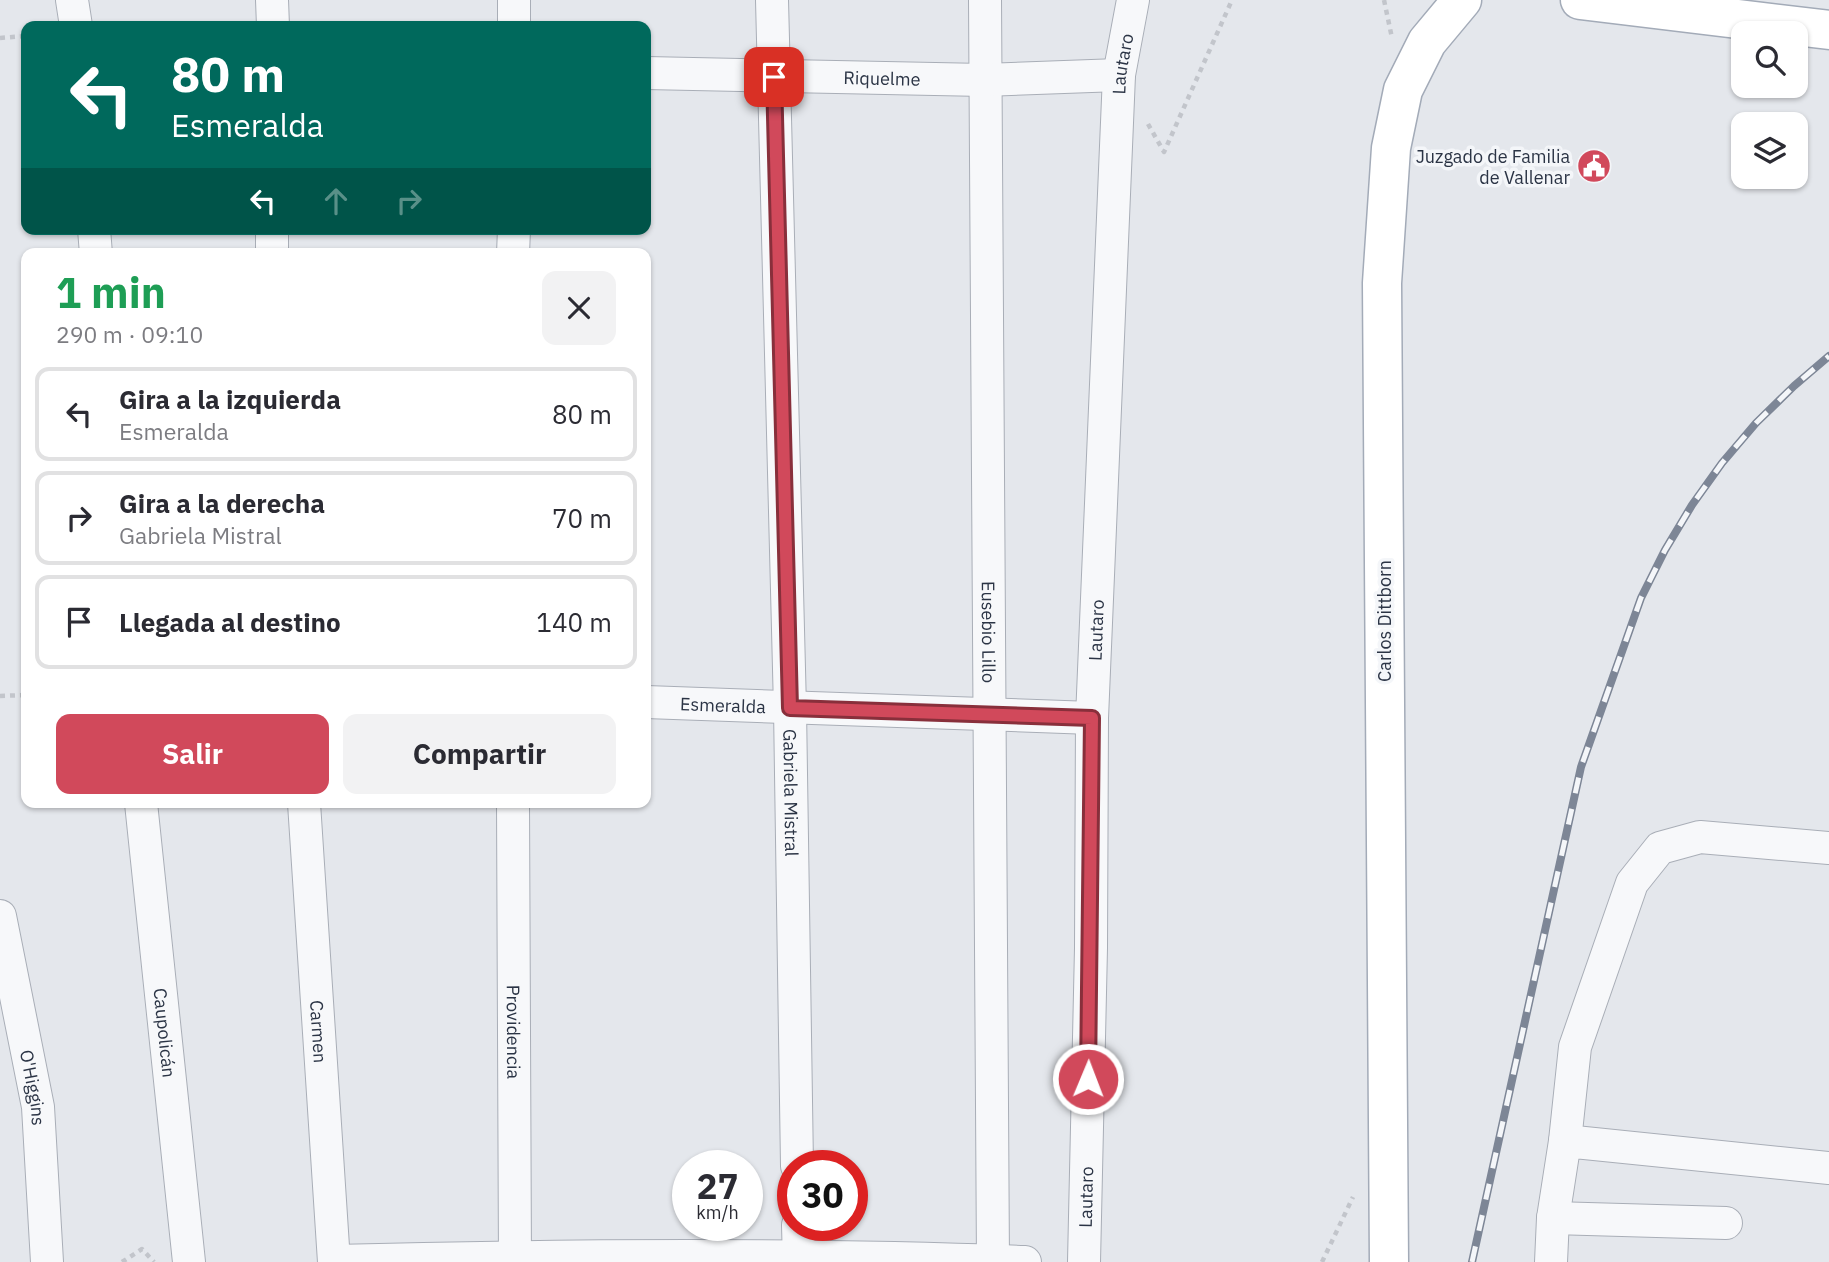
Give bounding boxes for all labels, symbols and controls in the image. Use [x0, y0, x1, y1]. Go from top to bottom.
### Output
map controls [1731, 21, 1808, 189]
button: search [1731, 21, 1808, 98]
street label: Lautaro [1107, 32, 1138, 95]
text: 80 m [171, 42, 285, 105]
pin [744, 47, 804, 107]
icon: left [56, 49, 147, 140]
icon: arrive [755, 58, 793, 96]
street label: Riquelme [843, 66, 921, 90]
text: Esmeralda [171, 104, 324, 146]
button: layers [1731, 112, 1808, 189]
place label: Juzgado de Familia de Vallenar [1416, 145, 1570, 189]
public building icon: Juzgado de Familia de Vallenar [1575, 147, 1613, 185]
icon: left [244, 182, 282, 220]
icon: ahead [317, 182, 355, 220]
icon: right [390, 182, 428, 220]
text: 1 min [56, 265, 166, 320]
button: close [542, 271, 616, 345]
text: 290 m · 09:10 [56, 319, 203, 349]
text: Gira a la izquierda [119, 382, 341, 416]
icon: left [60, 395, 98, 433]
text: 80 m [552, 397, 612, 431]
text: Esmeralda [119, 416, 229, 446]
text: Gira a la derecha [119, 486, 325, 520]
icon: right [60, 499, 98, 537]
text: 70 m [552, 501, 612, 535]
text: Gabriela Mistral [119, 520, 282, 550]
street label: Carlos Dittborn [1373, 560, 1396, 682]
street label: Eusebio Lillo [977, 581, 1001, 683]
street label: Lautaro [1083, 599, 1108, 661]
icon: arrive [60, 603, 98, 641]
text: Llegada al destino [119, 605, 341, 639]
text: 140 m [536, 605, 612, 639]
street label: Esmeralda [680, 692, 767, 718]
button: Salir [56, 714, 329, 794]
button: Compartir [343, 714, 616, 794]
street label: Gabriela Mistral [779, 729, 804, 857]
street label: Providencia [502, 985, 526, 1080]
street label: Caupolicán [149, 987, 181, 1079]
street label: Carmen [305, 999, 332, 1064]
position arrow [1051, 1042, 1125, 1116]
street label: O'Higgins [15, 1048, 51, 1126]
speed limit sign: 30 [777, 1150, 868, 1241]
text: 27 [696, 1163, 739, 1209]
street label: Lautaro [1073, 1166, 1098, 1228]
text: km/h [696, 1201, 739, 1224]

